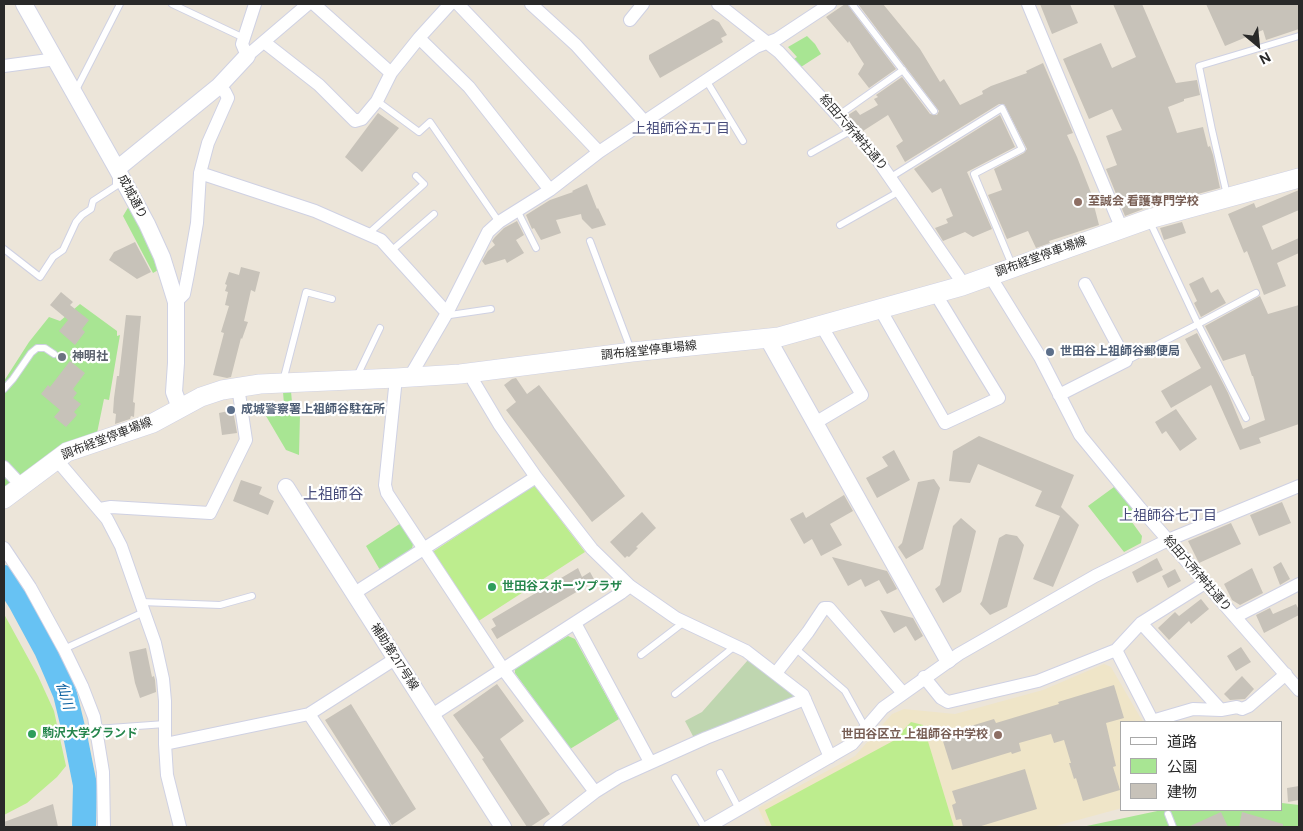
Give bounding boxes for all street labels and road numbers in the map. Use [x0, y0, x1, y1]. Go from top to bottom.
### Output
street label: 給田六所神社通り [816, 92, 890, 174]
street label: 成城通り [114, 172, 150, 222]
street label: 調布経堂停車場線 [993, 234, 1089, 280]
street label: 調布経堂停車場線 [601, 339, 697, 363]
street label: 調布経堂停車場線 [60, 415, 154, 463]
street label: 給田六所神社通り [1160, 533, 1234, 615]
street label: 補助第217号線 [367, 621, 421, 693]

